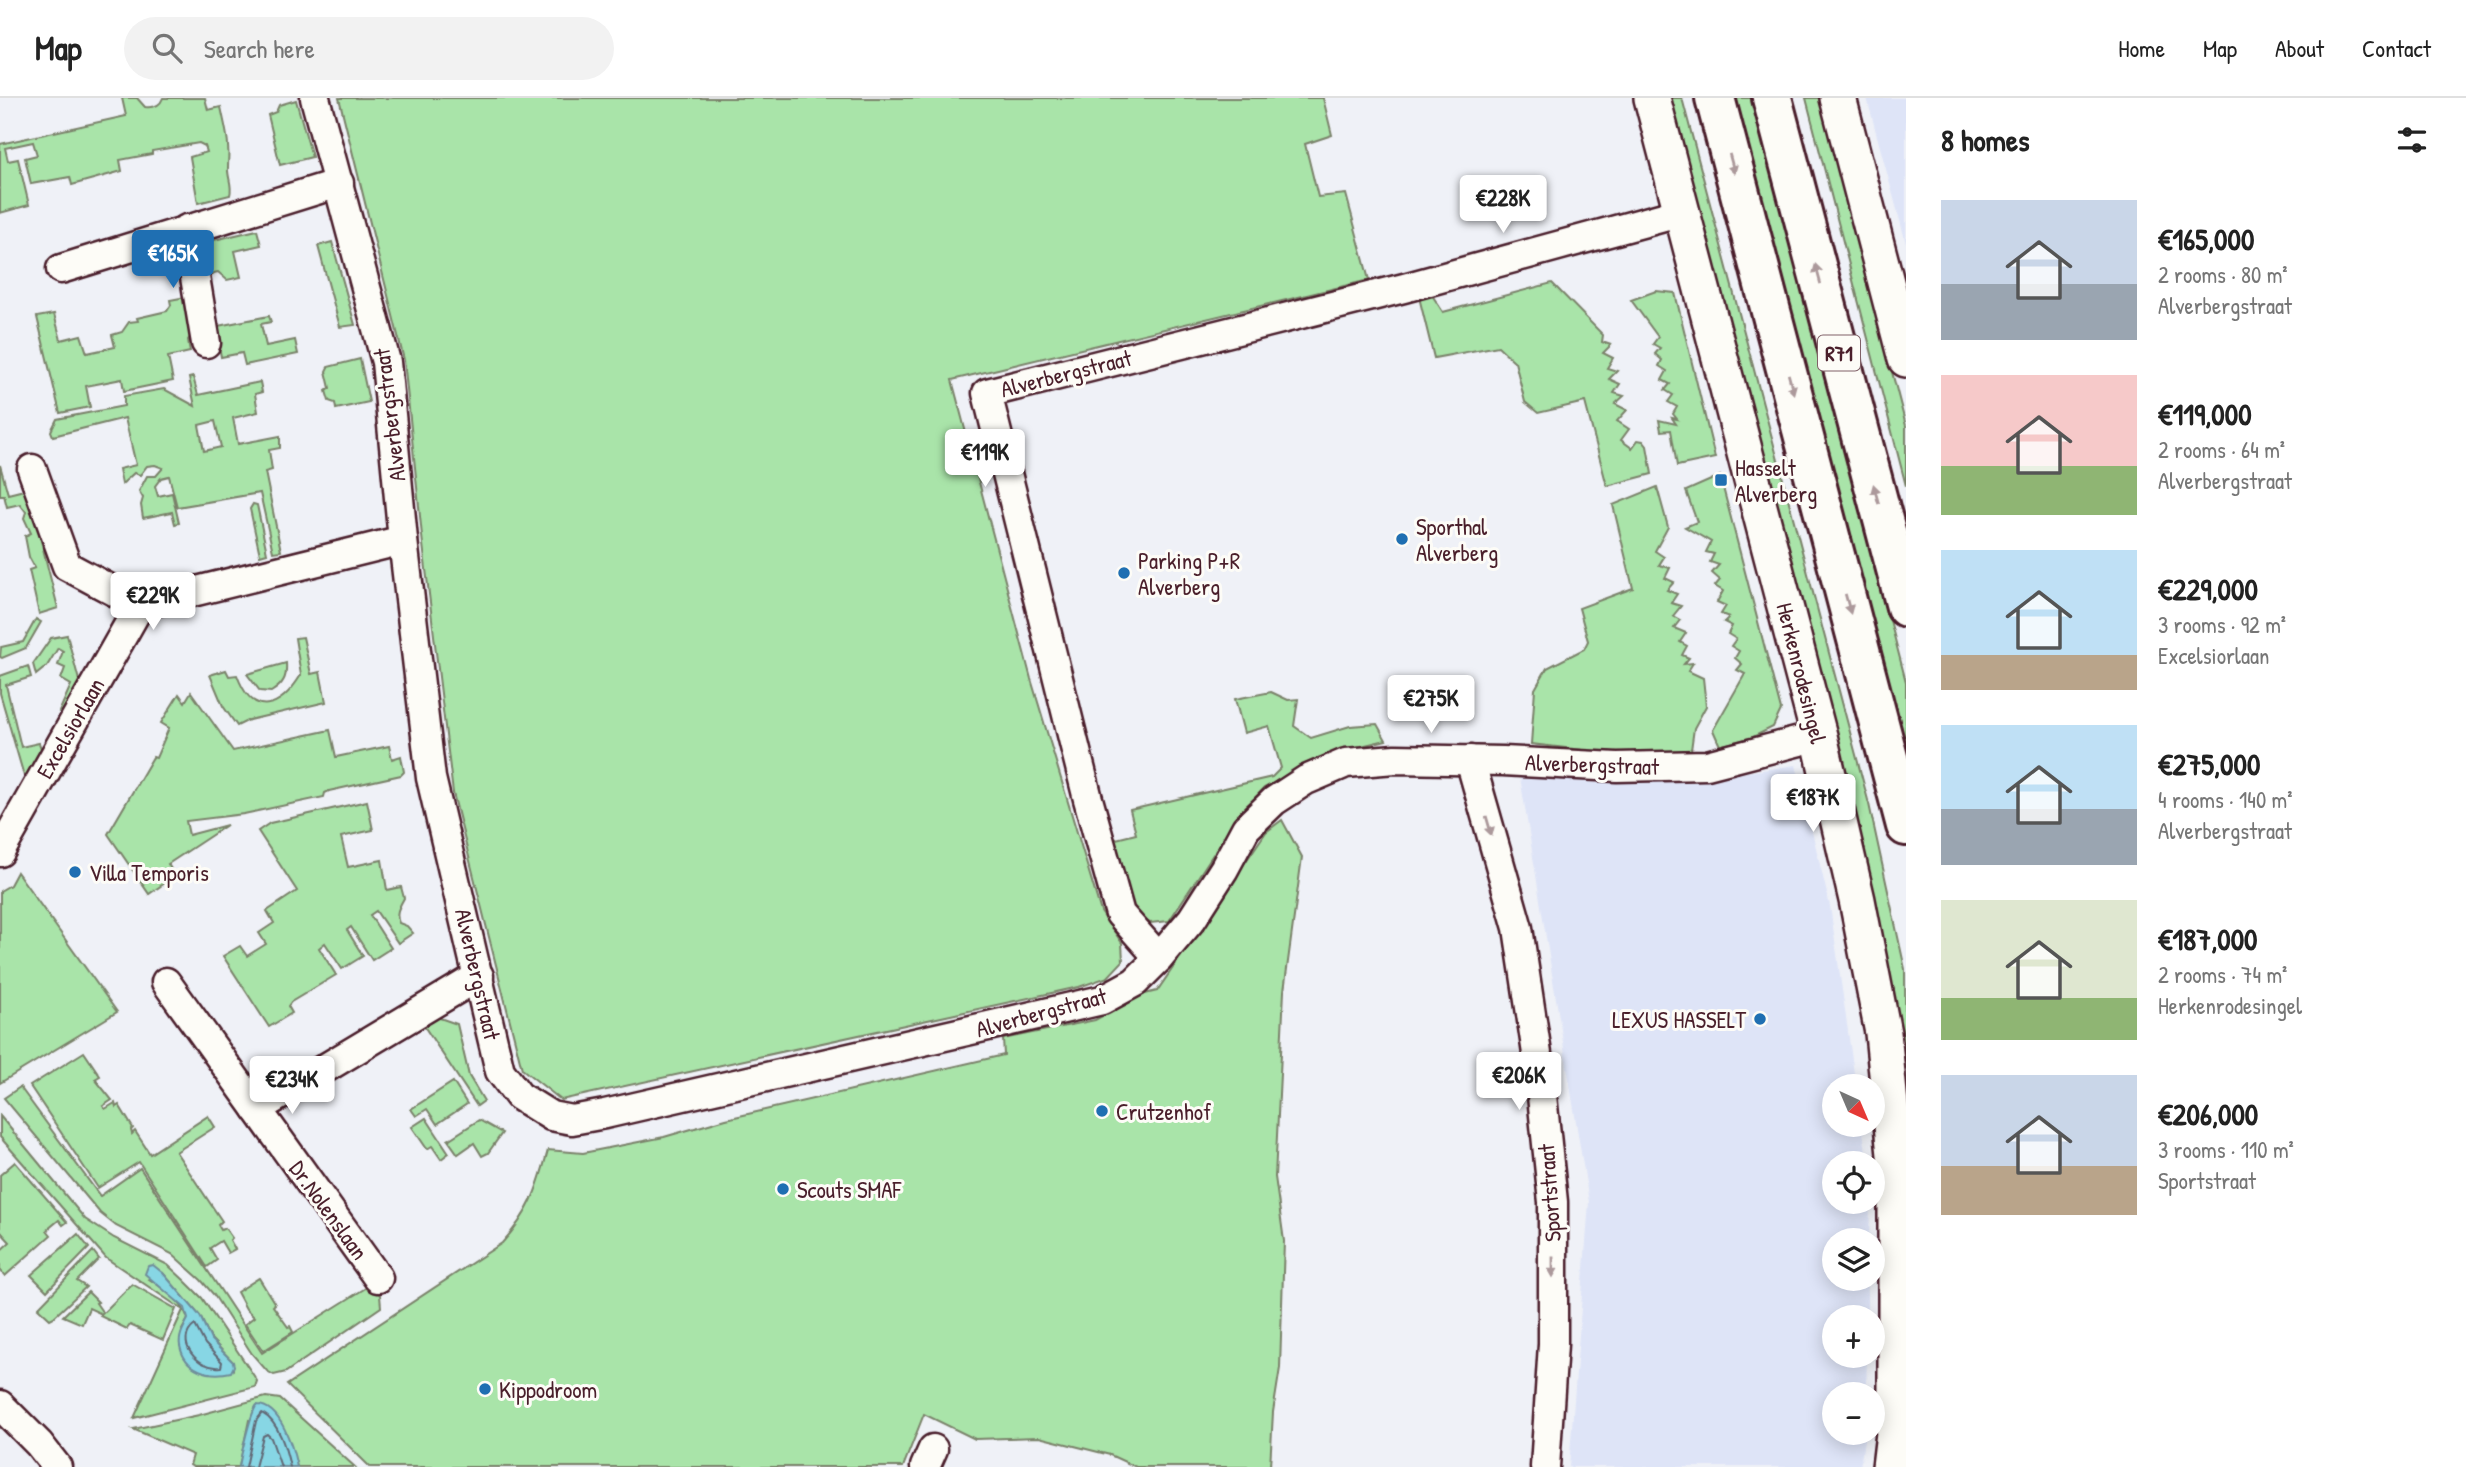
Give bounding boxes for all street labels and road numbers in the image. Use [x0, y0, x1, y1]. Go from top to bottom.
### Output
road number: R71 [1818, 336, 1860, 370]
street label: Alverbergstraat [997, 342, 1136, 404]
street label: Alverbergstraat [365, 346, 413, 483]
street label: Herkenrodesingel [1770, 599, 1835, 747]
street label: Excelsiorlaan [29, 672, 111, 784]
street label: Alverbergstraat [1525, 746, 1661, 782]
street label: Alverbergstraat [448, 905, 508, 1044]
street label: Alverbergstraat [972, 979, 1111, 1044]
street label: Sportstraat [1530, 1142, 1568, 1243]
street label: Dr.Nolenslaan [283, 1154, 375, 1266]

